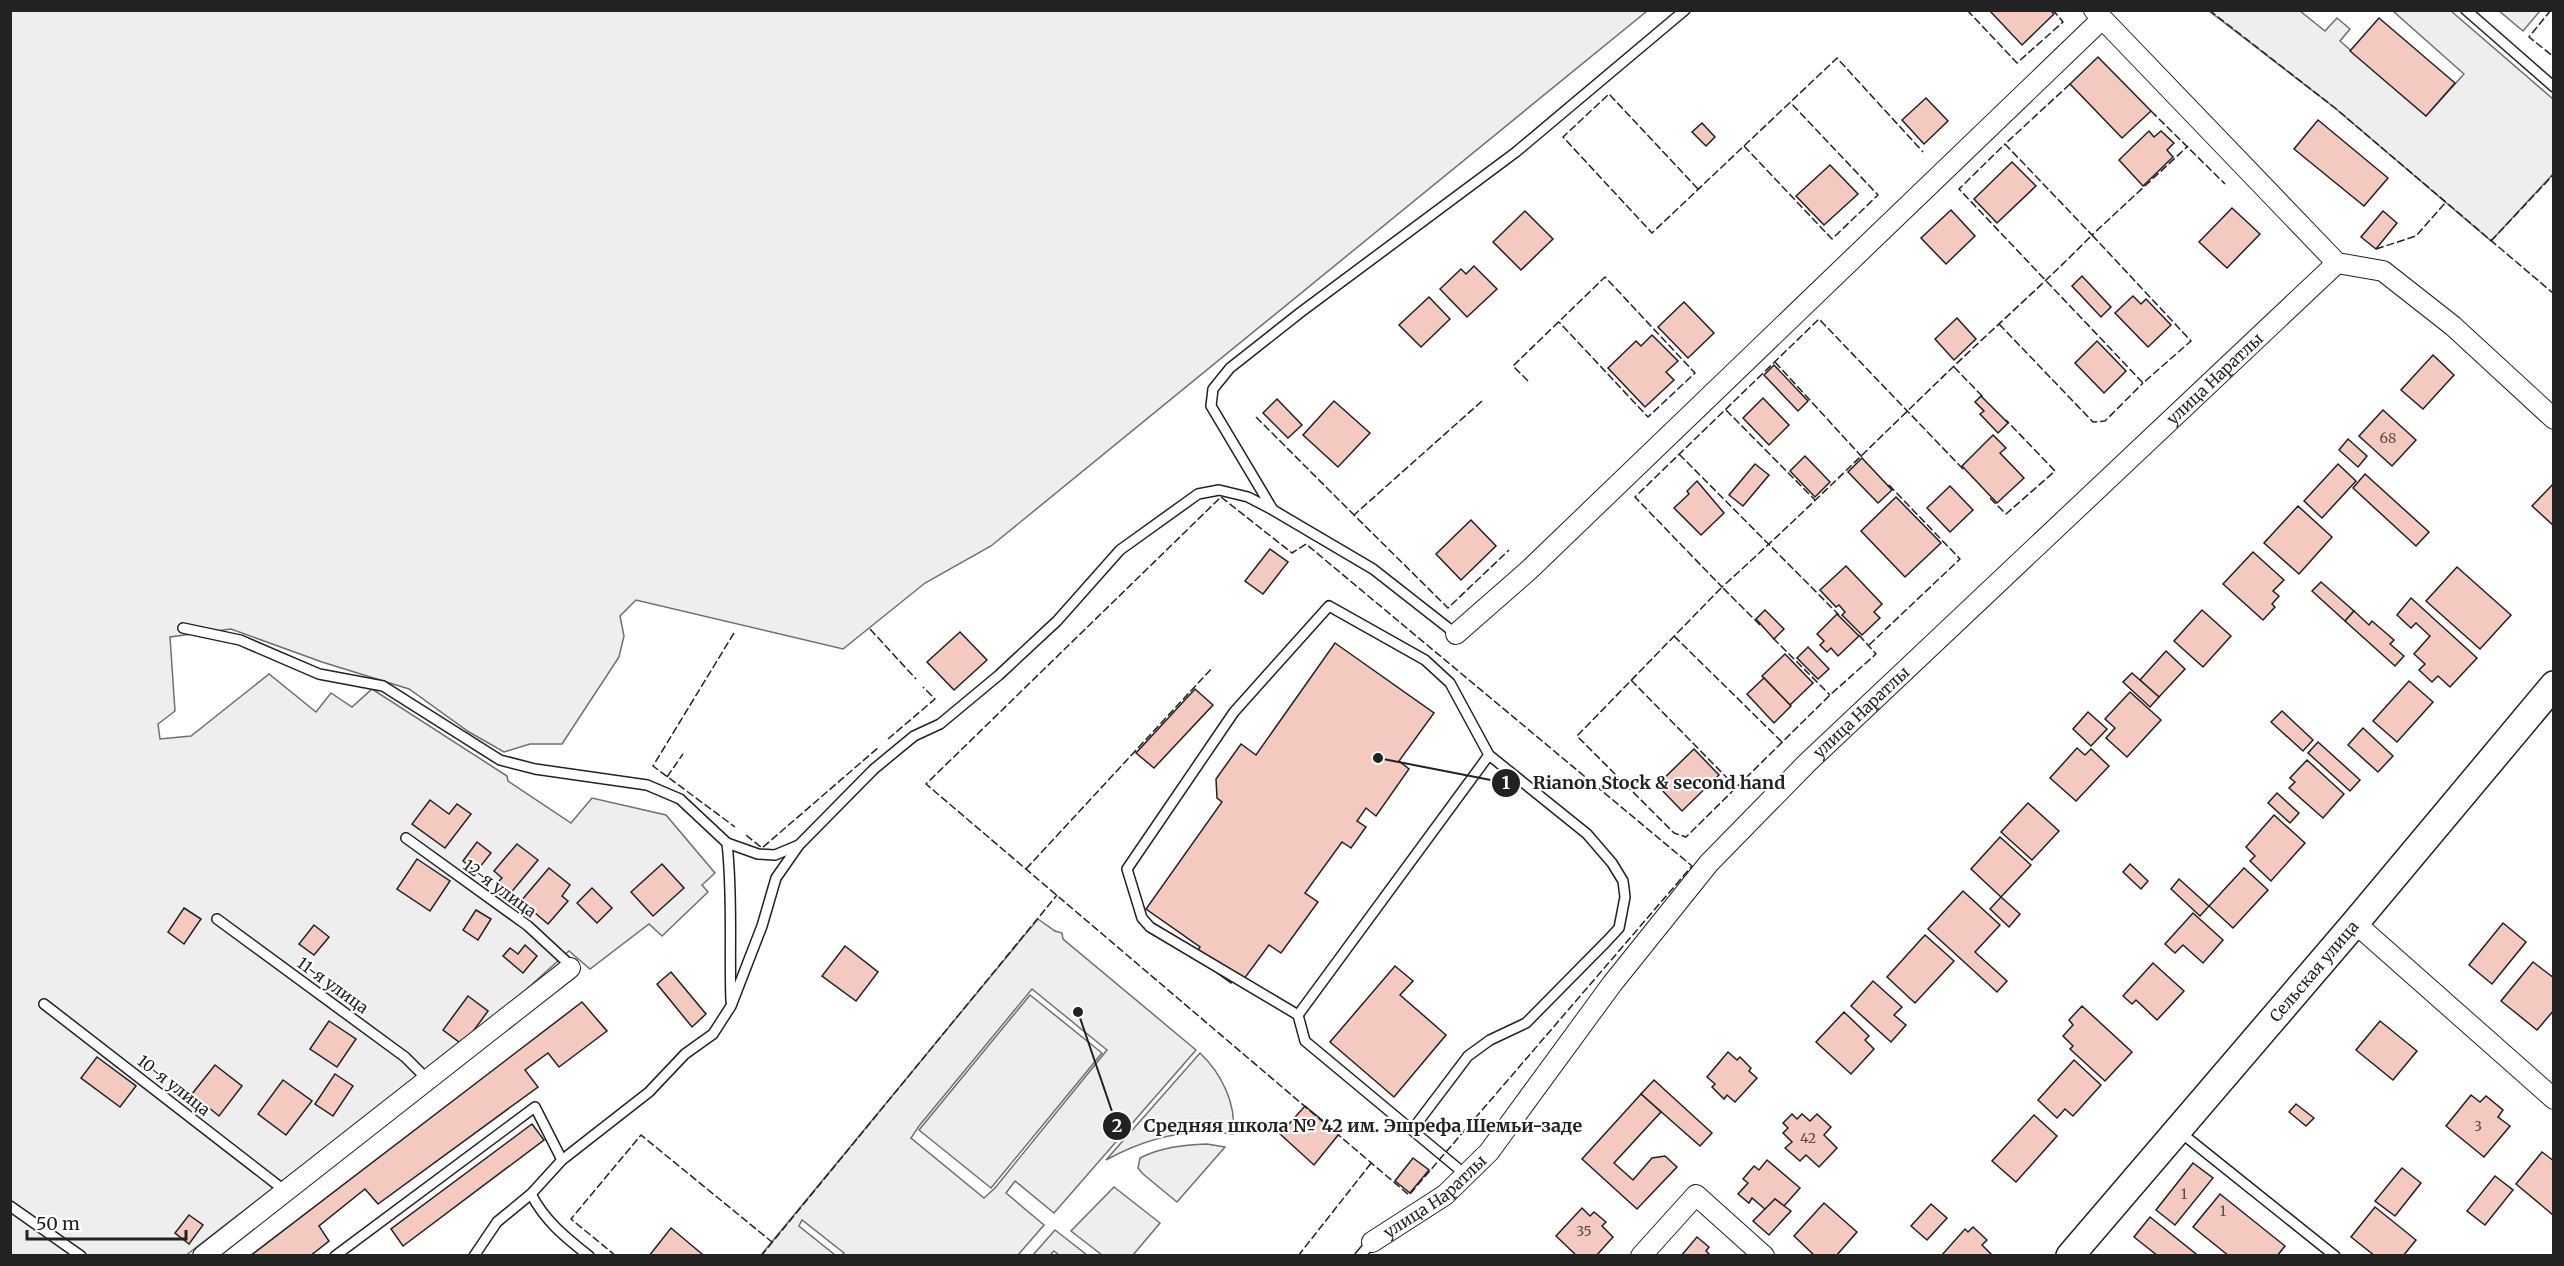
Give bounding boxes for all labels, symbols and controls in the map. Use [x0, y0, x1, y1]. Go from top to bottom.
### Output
street label: улица Наратлы [2162, 328, 2267, 429]
house number: 68 [2380, 429, 2396, 447]
street label: улица Наратлы [1809, 662, 1914, 762]
callout: Rianon Stock & second hand [1491, 765, 1797, 801]
text: 1 [1502, 771, 1510, 794]
text: Rianon Stock & second hand [1533, 771, 1785, 794]
street label: 12-я улица [459, 855, 541, 922]
street label: Сельская улица [2265, 916, 2363, 1026]
street label: 11-я улица [293, 952, 373, 1018]
street label: 10-я улица [134, 1050, 215, 1120]
callout: Средняя школа № 42 им. Эшрефа Шемьи-заде [1102, 1108, 1594, 1144]
text: 2 [1112, 1114, 1122, 1137]
text: Средняя школа № 42 им. Эшрефа Шемьи-заде [1144, 1114, 1582, 1137]
house number: 3 [2474, 1117, 2482, 1135]
house number: 42 [1800, 1129, 1816, 1147]
street label: улица Наратлы [1380, 1150, 1491, 1242]
house number: 1 [2181, 1185, 2187, 1203]
house number: 1 [2220, 1202, 2226, 1220]
scale bar [27, 1203, 186, 1241]
text: 50 m [36, 1212, 80, 1235]
house number: 35 [1576, 1222, 1592, 1240]

